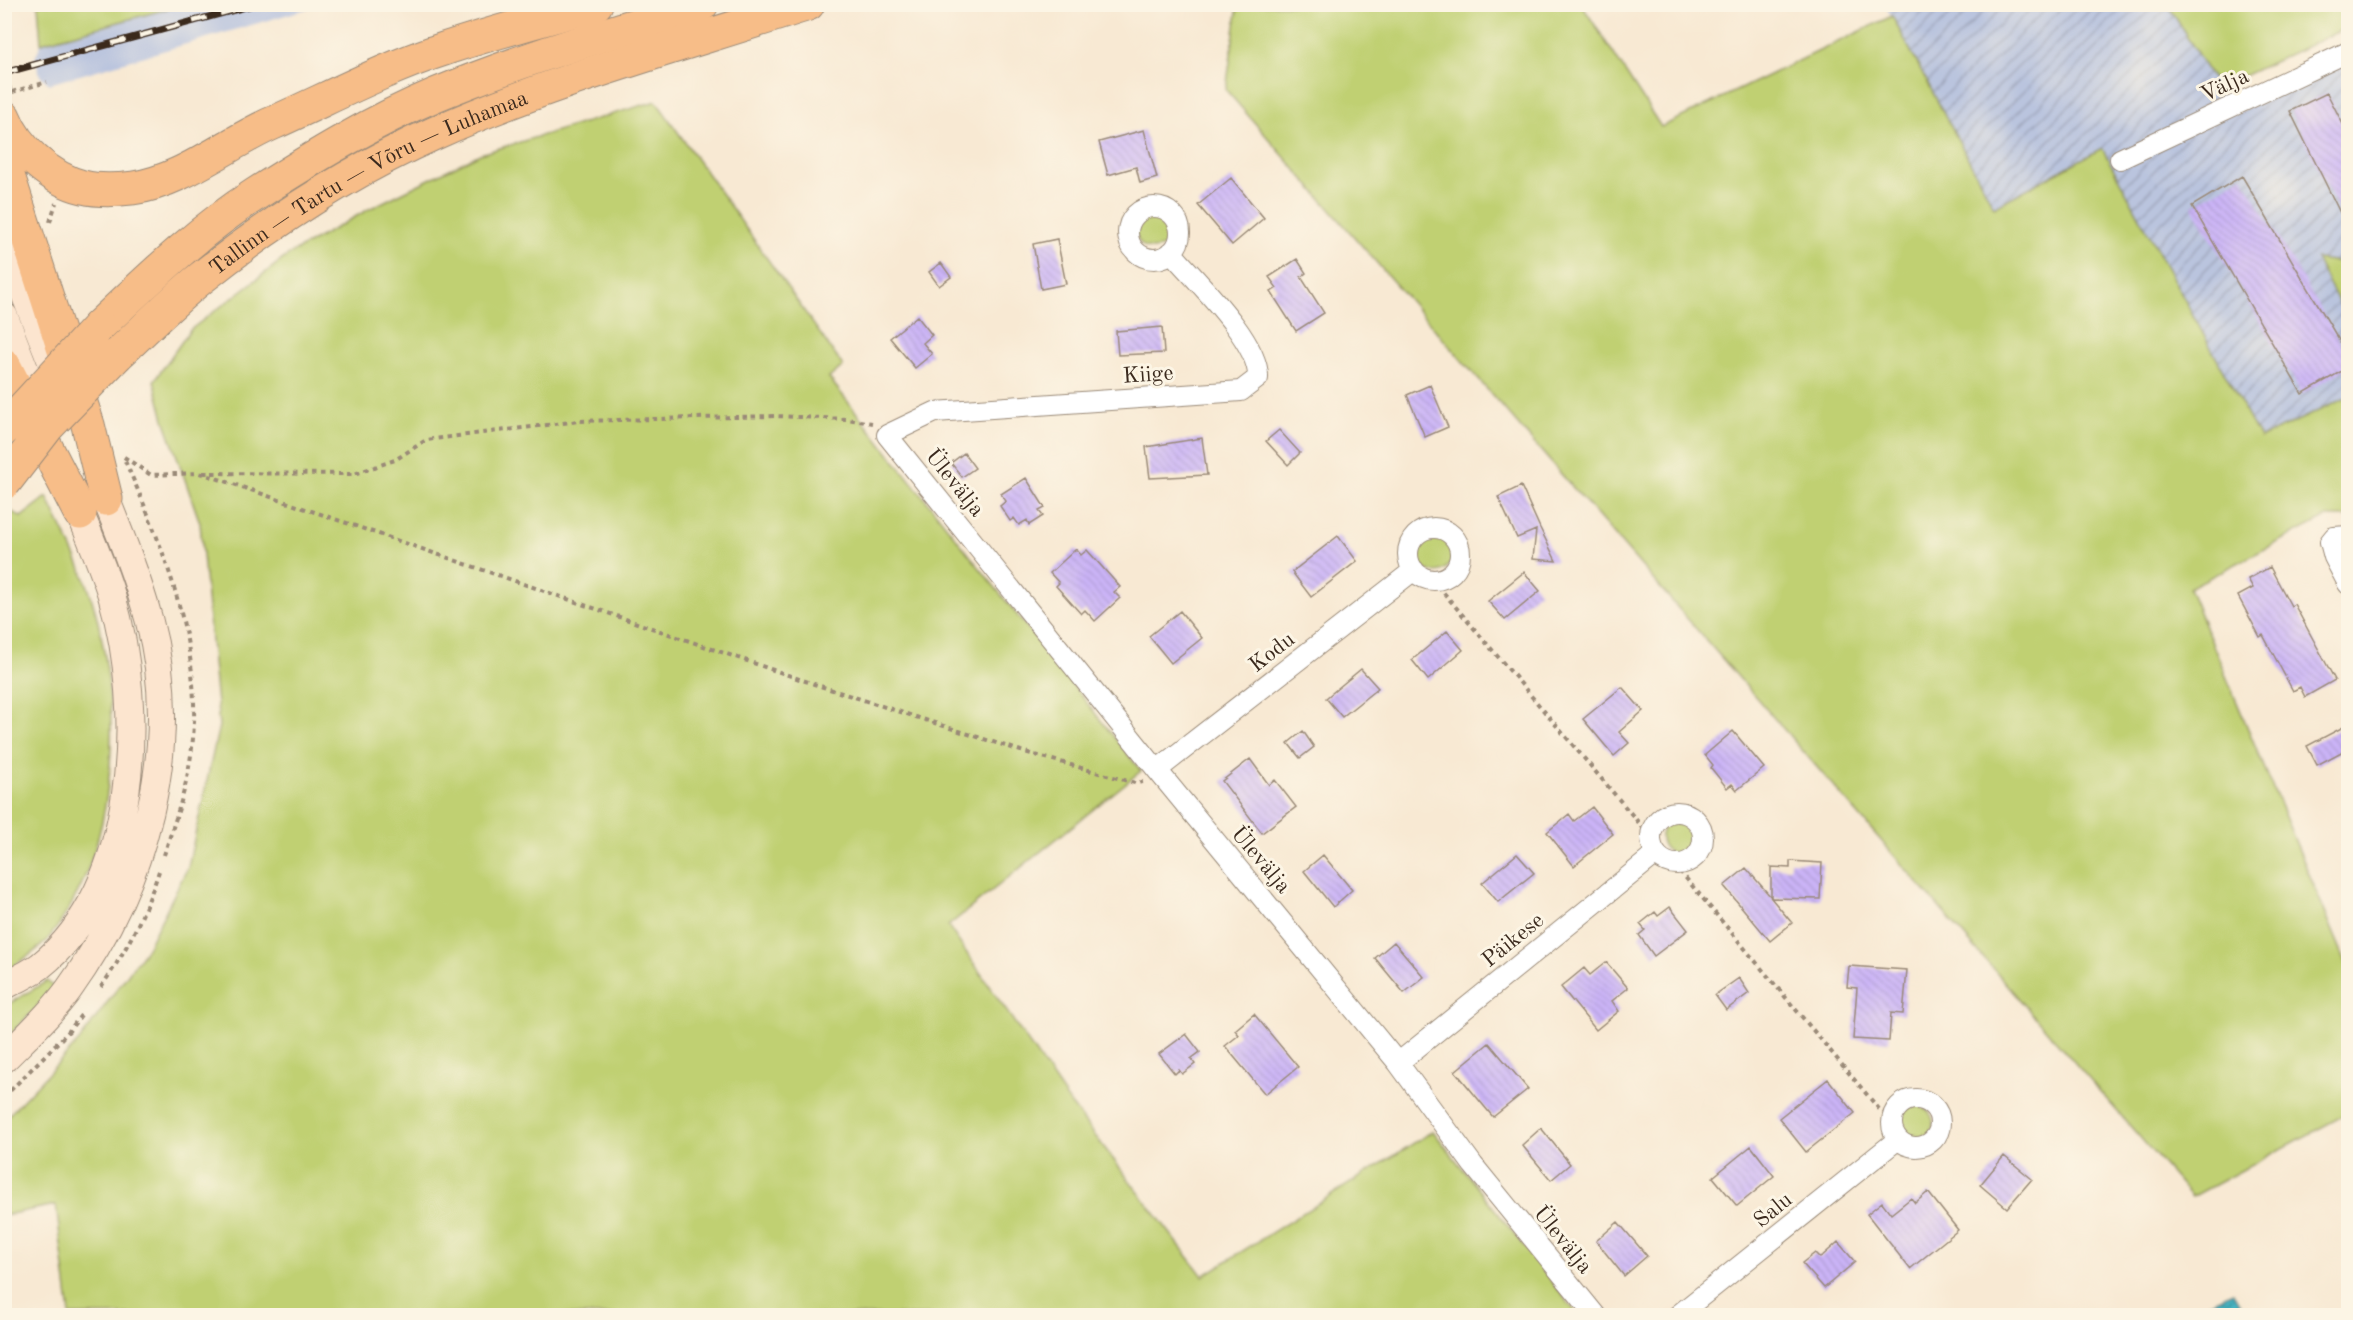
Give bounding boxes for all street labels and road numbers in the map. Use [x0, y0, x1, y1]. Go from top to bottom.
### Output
street label: Välja [2197, 65, 2252, 106]
street label: Tallinn — Tartu — Võru — Luhamaa [206, 87, 531, 280]
street label: Kiige [1122, 362, 1174, 388]
street label: Ülevälja [921, 444, 990, 521]
street label: Kodu [1245, 628, 1299, 677]
street label: Ülevälja [1226, 821, 1297, 898]
street label: Päikese [1478, 909, 1548, 972]
street label: Salu [1750, 1189, 1797, 1232]
street label: Ülevälja [1529, 1201, 1598, 1278]

